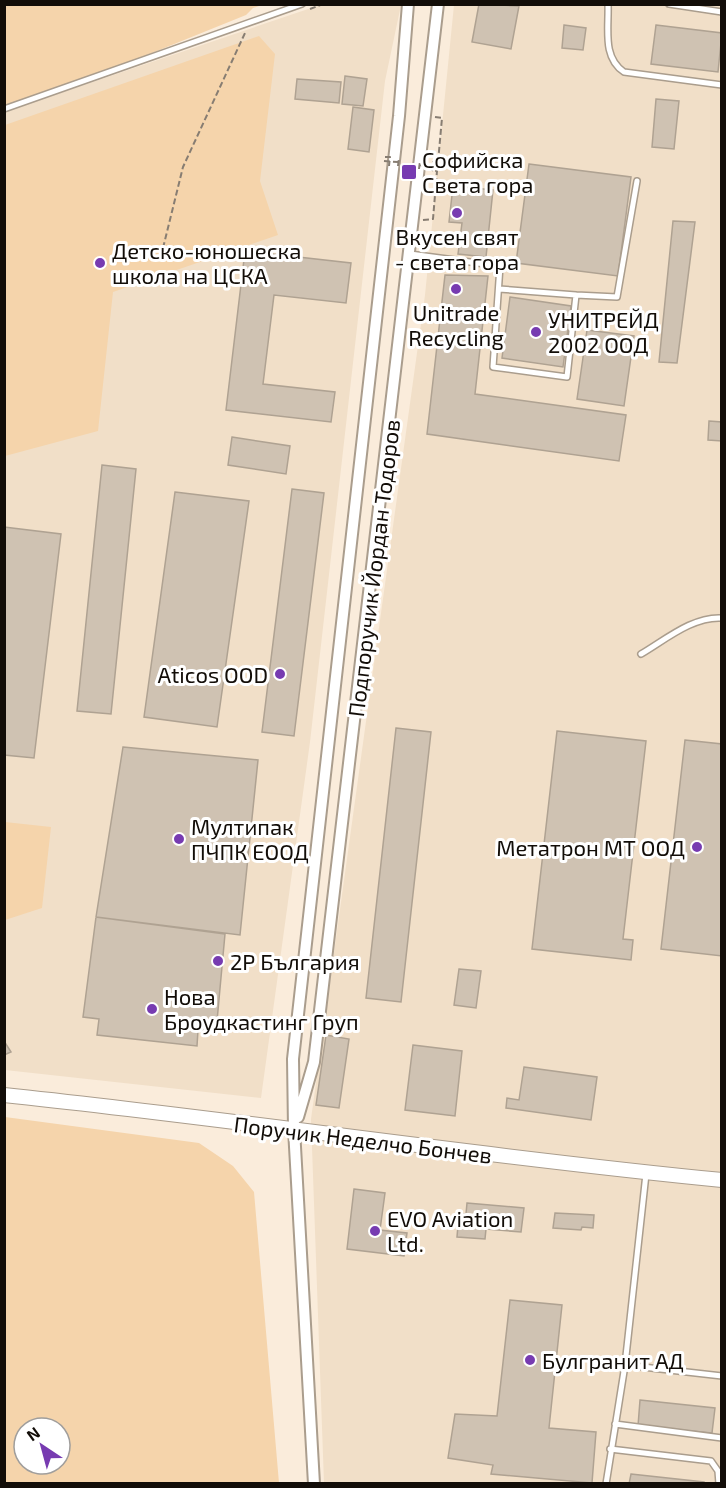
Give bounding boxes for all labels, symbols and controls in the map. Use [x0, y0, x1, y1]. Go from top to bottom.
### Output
place label: Софийска Света гора [422, 146, 533, 197]
marker: Софийска Света гора [400, 163, 418, 181]
marker: Вкусен свят - света гора [450, 206, 464, 220]
place label: Вкусен свят - света гора [395, 223, 519, 274]
place label: Детско-юношеска школа на ЦСКА [112, 237, 302, 288]
marker: Детско-юношеска школа на ЦСКА [93, 256, 107, 270]
marker: Unitrade Recycling [449, 282, 463, 296]
place label: Unitrade Recycling [408, 299, 504, 350]
place label: УНИТРЕЙД 2002 ООД [548, 306, 659, 357]
marker: УНИТРЕЙД 2002 ООД [529, 325, 543, 339]
street label: Подпоручик Йордан Тодоров [342, 418, 405, 718]
place label: Aticos OOD [158, 661, 268, 687]
marker: Aticos OOD [273, 667, 287, 681]
place label: Мултипак ПЧПК ЕООД [191, 813, 309, 864]
marker: Мултипак ПЧПК ЕООД [172, 832, 186, 846]
place label: Метатрон МТ ООД [496, 834, 685, 860]
marker: Метатрон МТ ООД [690, 840, 704, 854]
place label: 2Р България [230, 948, 360, 974]
marker: 2Р България [211, 954, 225, 968]
place label: Нова Броудкастинг Груп [164, 983, 359, 1035]
marker: Нова Броудкастинг Груп [145, 1002, 159, 1016]
street label: Поручик Неделчо Бончев [232, 1110, 494, 1169]
place label: EVO Aviation Ltd. [387, 1205, 513, 1256]
marker: EVO Aviation Ltd. [368, 1224, 382, 1238]
place label: Булгранит АД [542, 1347, 684, 1374]
marker: Булгранит АД [523, 1353, 537, 1367]
north arrow [12, 1416, 72, 1476]
text: N [23, 1422, 43, 1445]

